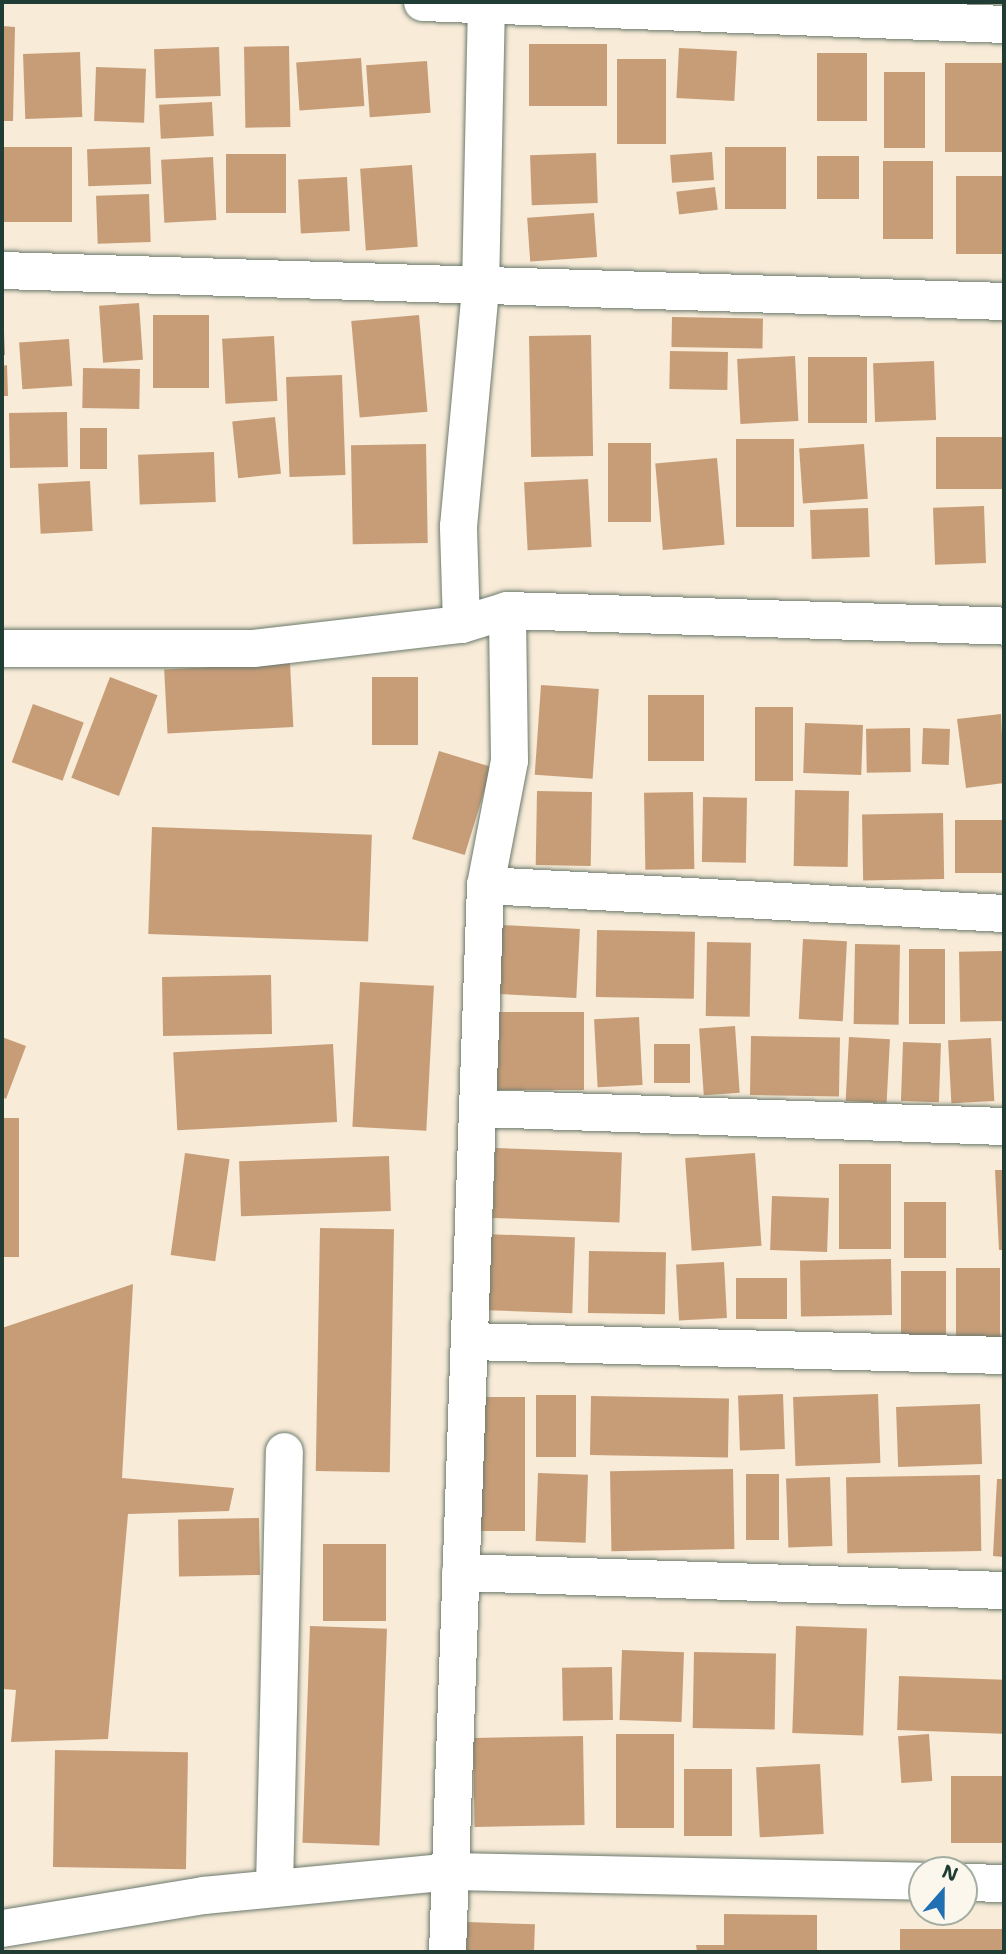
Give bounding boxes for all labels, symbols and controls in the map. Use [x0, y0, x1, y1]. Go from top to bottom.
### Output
north arrow [908, 1856, 978, 1926]
text: N [938, 1858, 961, 1887]

